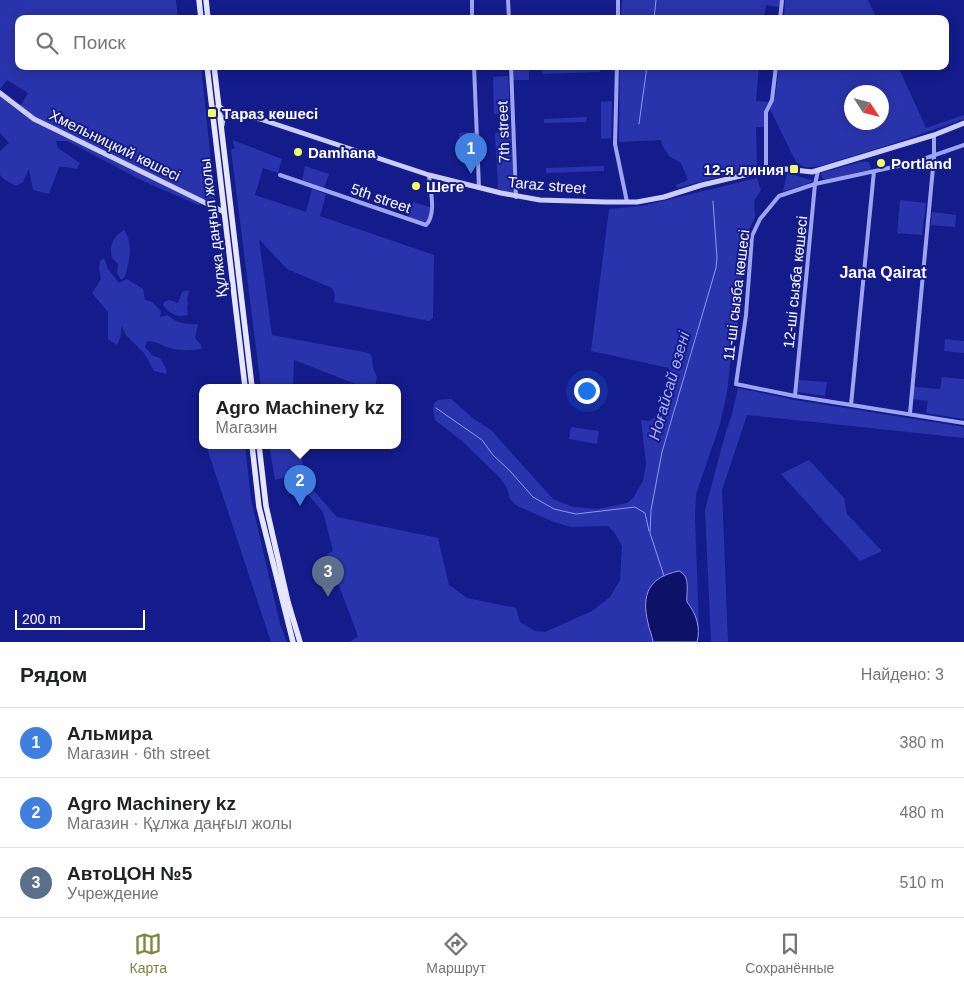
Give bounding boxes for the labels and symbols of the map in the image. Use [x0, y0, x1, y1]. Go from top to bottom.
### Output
north arrow [844, 85, 889, 130]
street label: 7th street [493, 100, 513, 164]
place label: Тараз көшесі [222, 105, 318, 122]
street label: Хмельницкий көшесі [47, 106, 183, 184]
marker: Тараз көшесі [206, 107, 218, 119]
pin: 1 [455, 133, 487, 174]
place label: Damhana [308, 144, 376, 161]
marker: Damhana [292, 146, 304, 158]
place label: Portland [891, 155, 952, 172]
marker: Portland [875, 157, 887, 169]
street label: Құлжа даңғыл жолы [196, 158, 230, 298]
place label: 12-я линия [704, 161, 784, 178]
marker: 12-я линия [788, 163, 800, 175]
street label: Taraz street [507, 173, 588, 197]
place label: Шеге [426, 178, 464, 195]
street label: 5th street [349, 180, 414, 216]
marker: Шеге [410, 180, 422, 192]
street label: 12-ші сызба көшесі [780, 215, 810, 349]
street label: 11-ші сызба көшесі [720, 228, 752, 362]
district label: Jana Qairat [839, 264, 927, 281]
water label: Ноғайсай өзені [645, 329, 693, 442]
your location [574, 378, 600, 404]
pin: 2 [284, 465, 316, 506]
pin: 3 [312, 556, 344, 597]
scale bar [15, 607, 145, 630]

